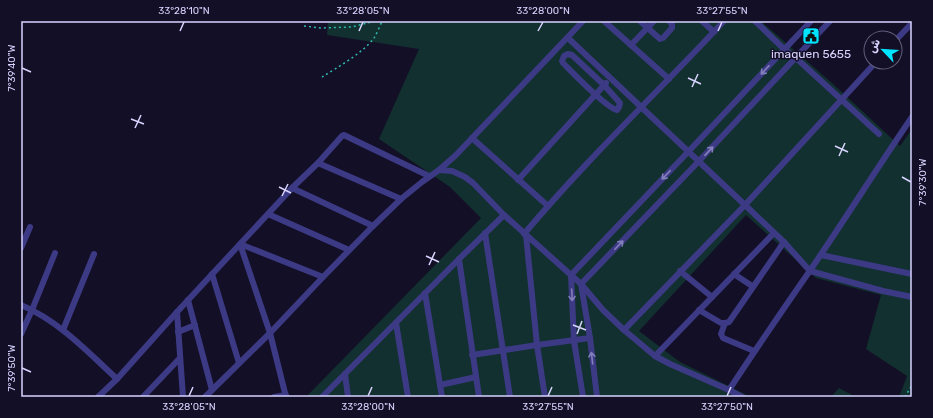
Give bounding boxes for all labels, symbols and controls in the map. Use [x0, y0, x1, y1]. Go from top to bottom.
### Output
text: 33°28'10"N [158, 5, 210, 17]
text: 33°28'05"N [336, 5, 390, 17]
text: 33°28'00"N [516, 5, 570, 17]
text: 33°27'55"N [696, 5, 748, 17]
public building icon: imaquen 5655 [801, 26, 821, 46]
north arrow [863, 30, 903, 70]
text: ش [866, 37, 883, 55]
text: 7°39'40"W [6, 45, 18, 91]
place label: imaquen 5655 [771, 47, 851, 61]
one-way arrow [760, 65, 770, 75]
one-way arrow [704, 146, 714, 156]
text: 7°39'30"W [917, 158, 929, 206]
one-way arrow [661, 170, 671, 180]
one-way arrow [614, 240, 624, 250]
one-way arrow [568, 288, 576, 301]
text: 7°39'50"W [6, 344, 18, 392]
one-way arrow [588, 352, 596, 365]
text: 33°28'05"N [162, 401, 216, 413]
text: 33°28'00"N [341, 401, 395, 413]
text: 33°27'55"N [522, 401, 574, 413]
text: 33°27'50"N [701, 401, 753, 413]

